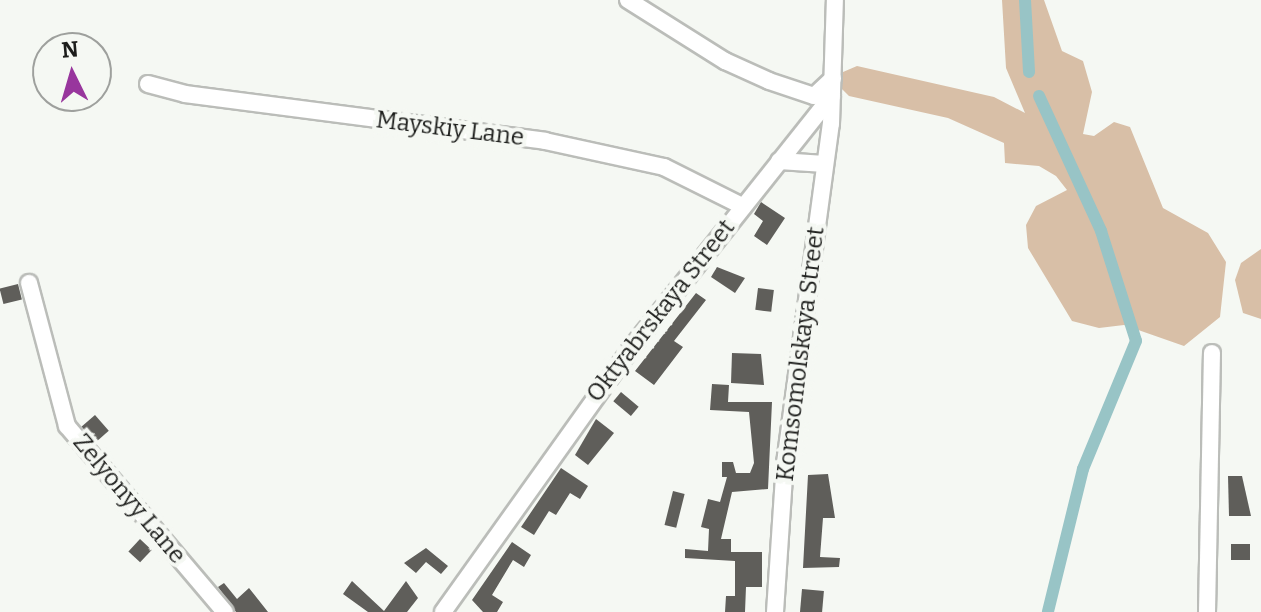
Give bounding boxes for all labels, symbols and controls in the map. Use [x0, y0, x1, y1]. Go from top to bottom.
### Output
north arrow [32, 32, 112, 112]
text: N [60, 35, 80, 64]
street label: Mayskiy Lane [374, 106, 526, 152]
street label: Oktyabrskaya Street [581, 214, 741, 408]
street label: Komsomolskaya Street [771, 225, 831, 483]
street label: Zelyonyy Lane [67, 429, 191, 569]

